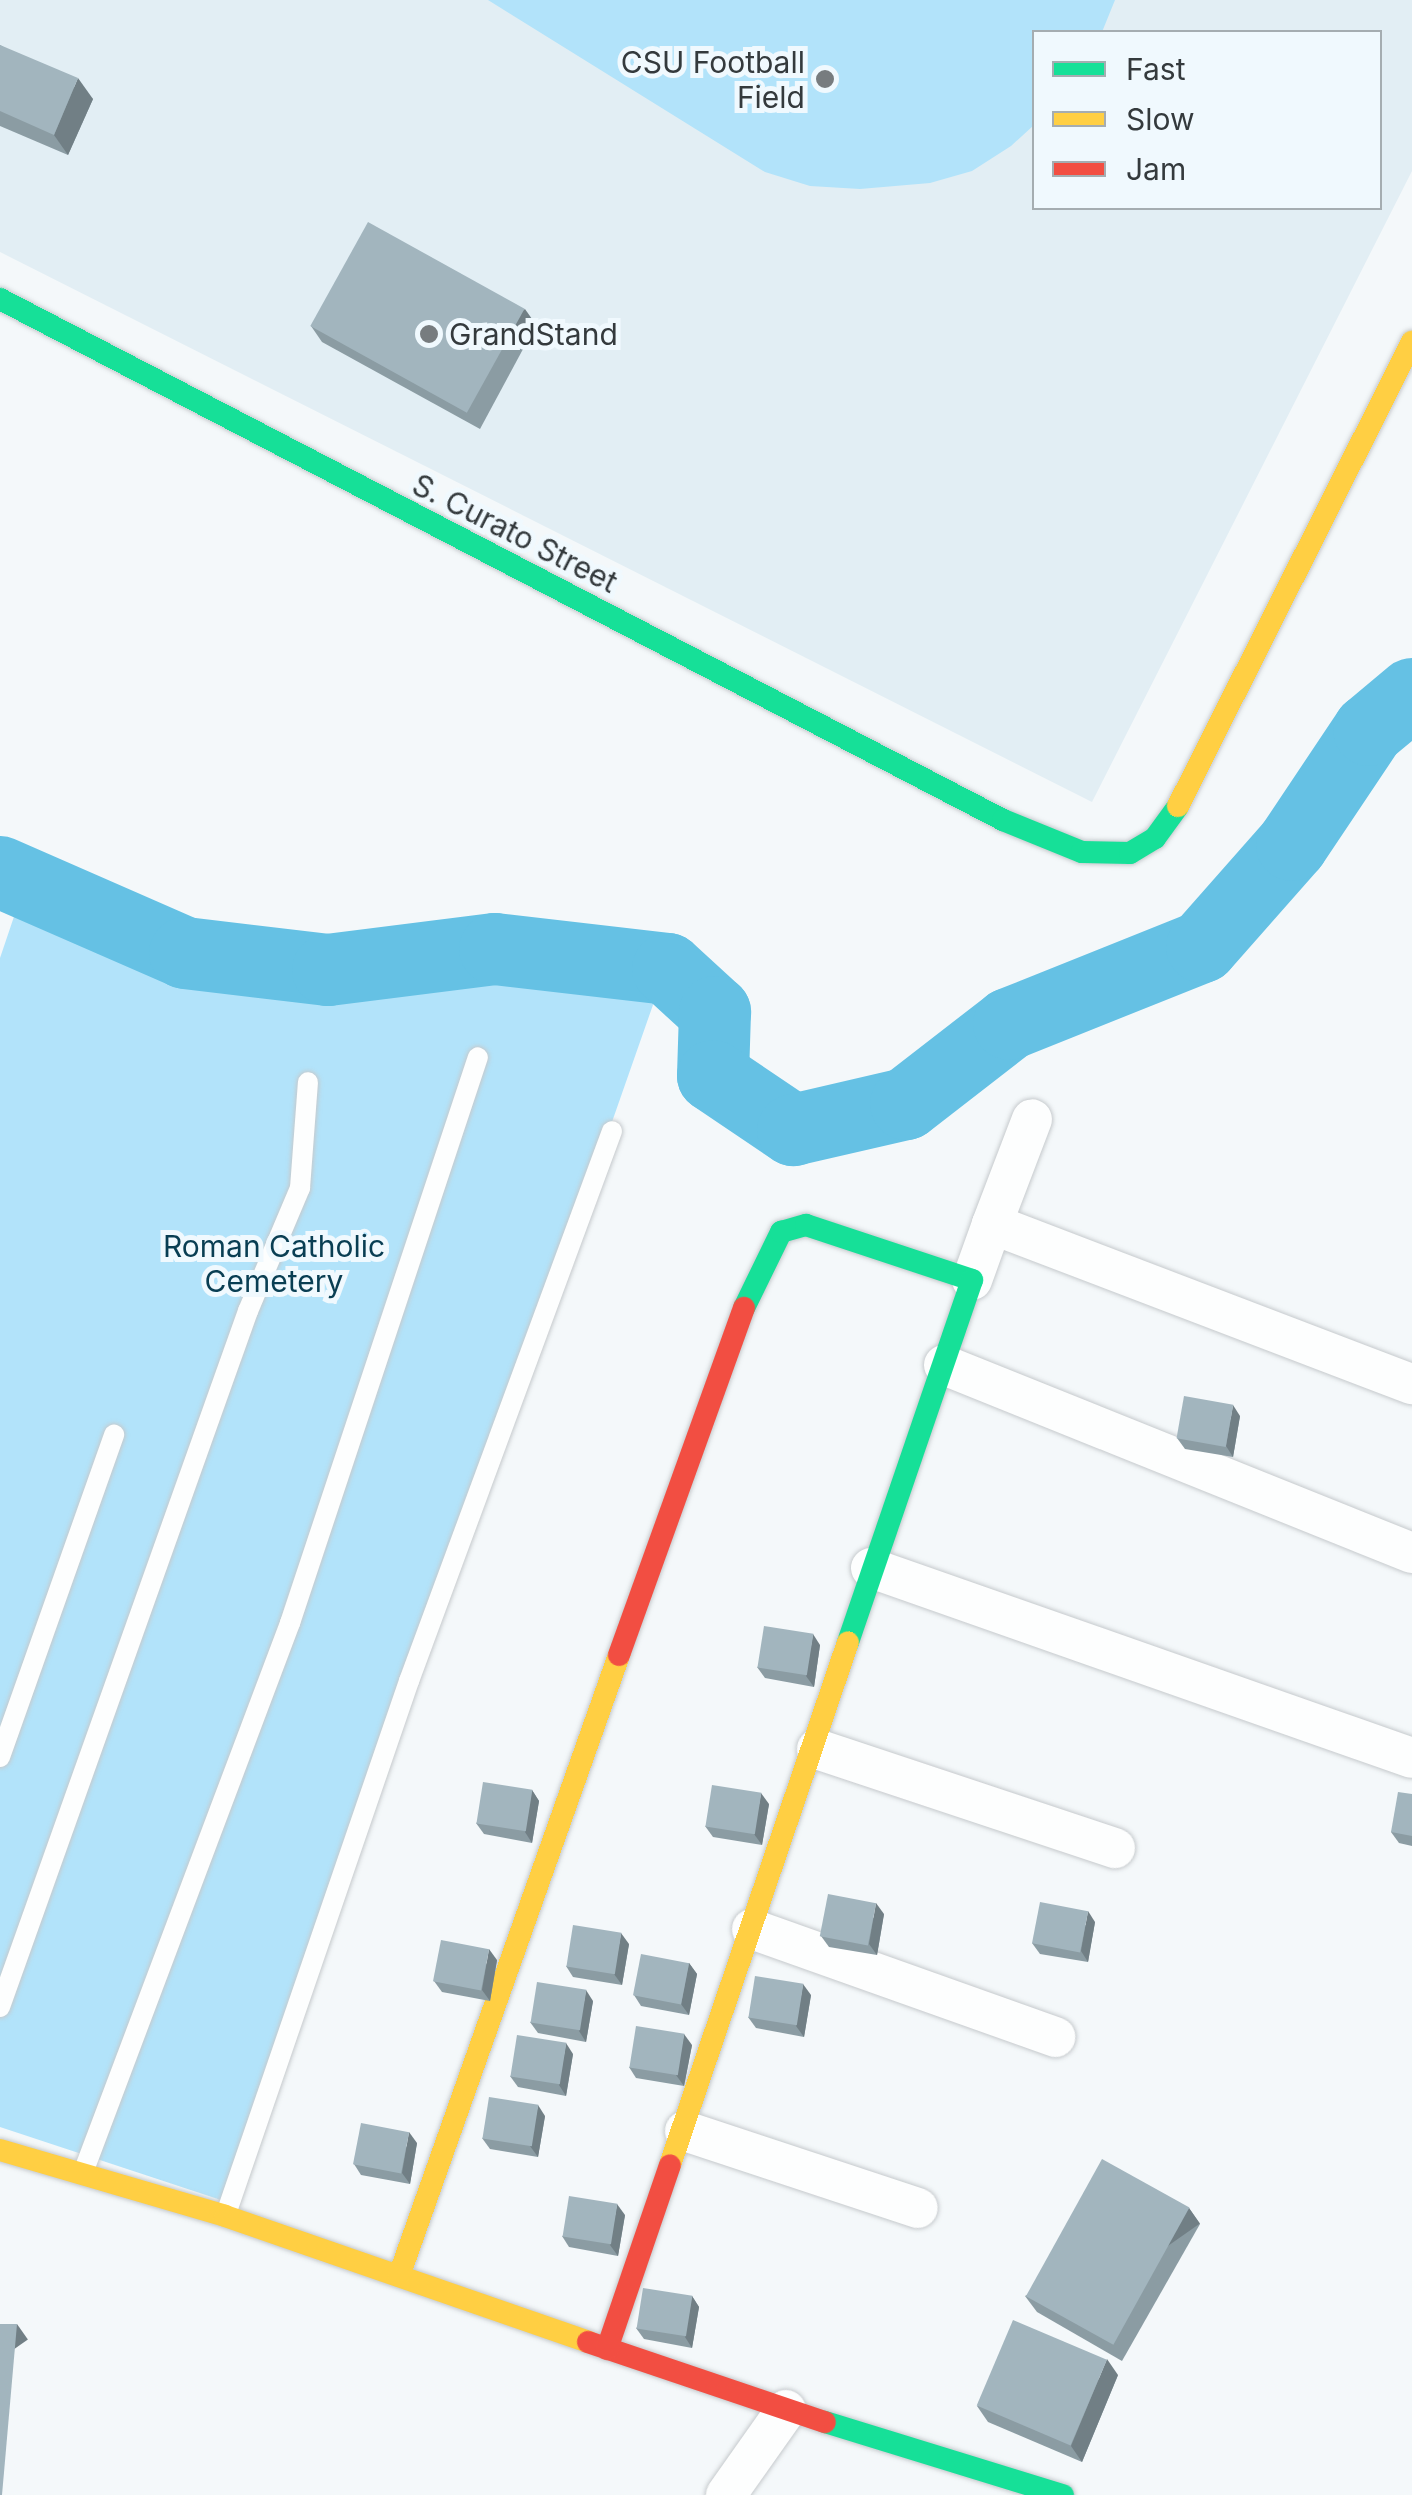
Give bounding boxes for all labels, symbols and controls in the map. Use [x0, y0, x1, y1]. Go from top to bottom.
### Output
legend [1032, 30, 1382, 210]
place label: CSU Football Field [621, 44, 805, 114]
text: Fast [1126, 51, 1185, 87]
marker: CSU Football Field [814, 68, 836, 90]
text: Slow [1126, 101, 1195, 137]
text: Jam [1126, 151, 1186, 187]
place label: GrandStand [449, 316, 618, 352]
marker: GrandStand [418, 323, 440, 345]
street label: S. Curato Street [407, 466, 623, 600]
park label: Roman Catholic Cemetery [163, 1228, 385, 1298]

